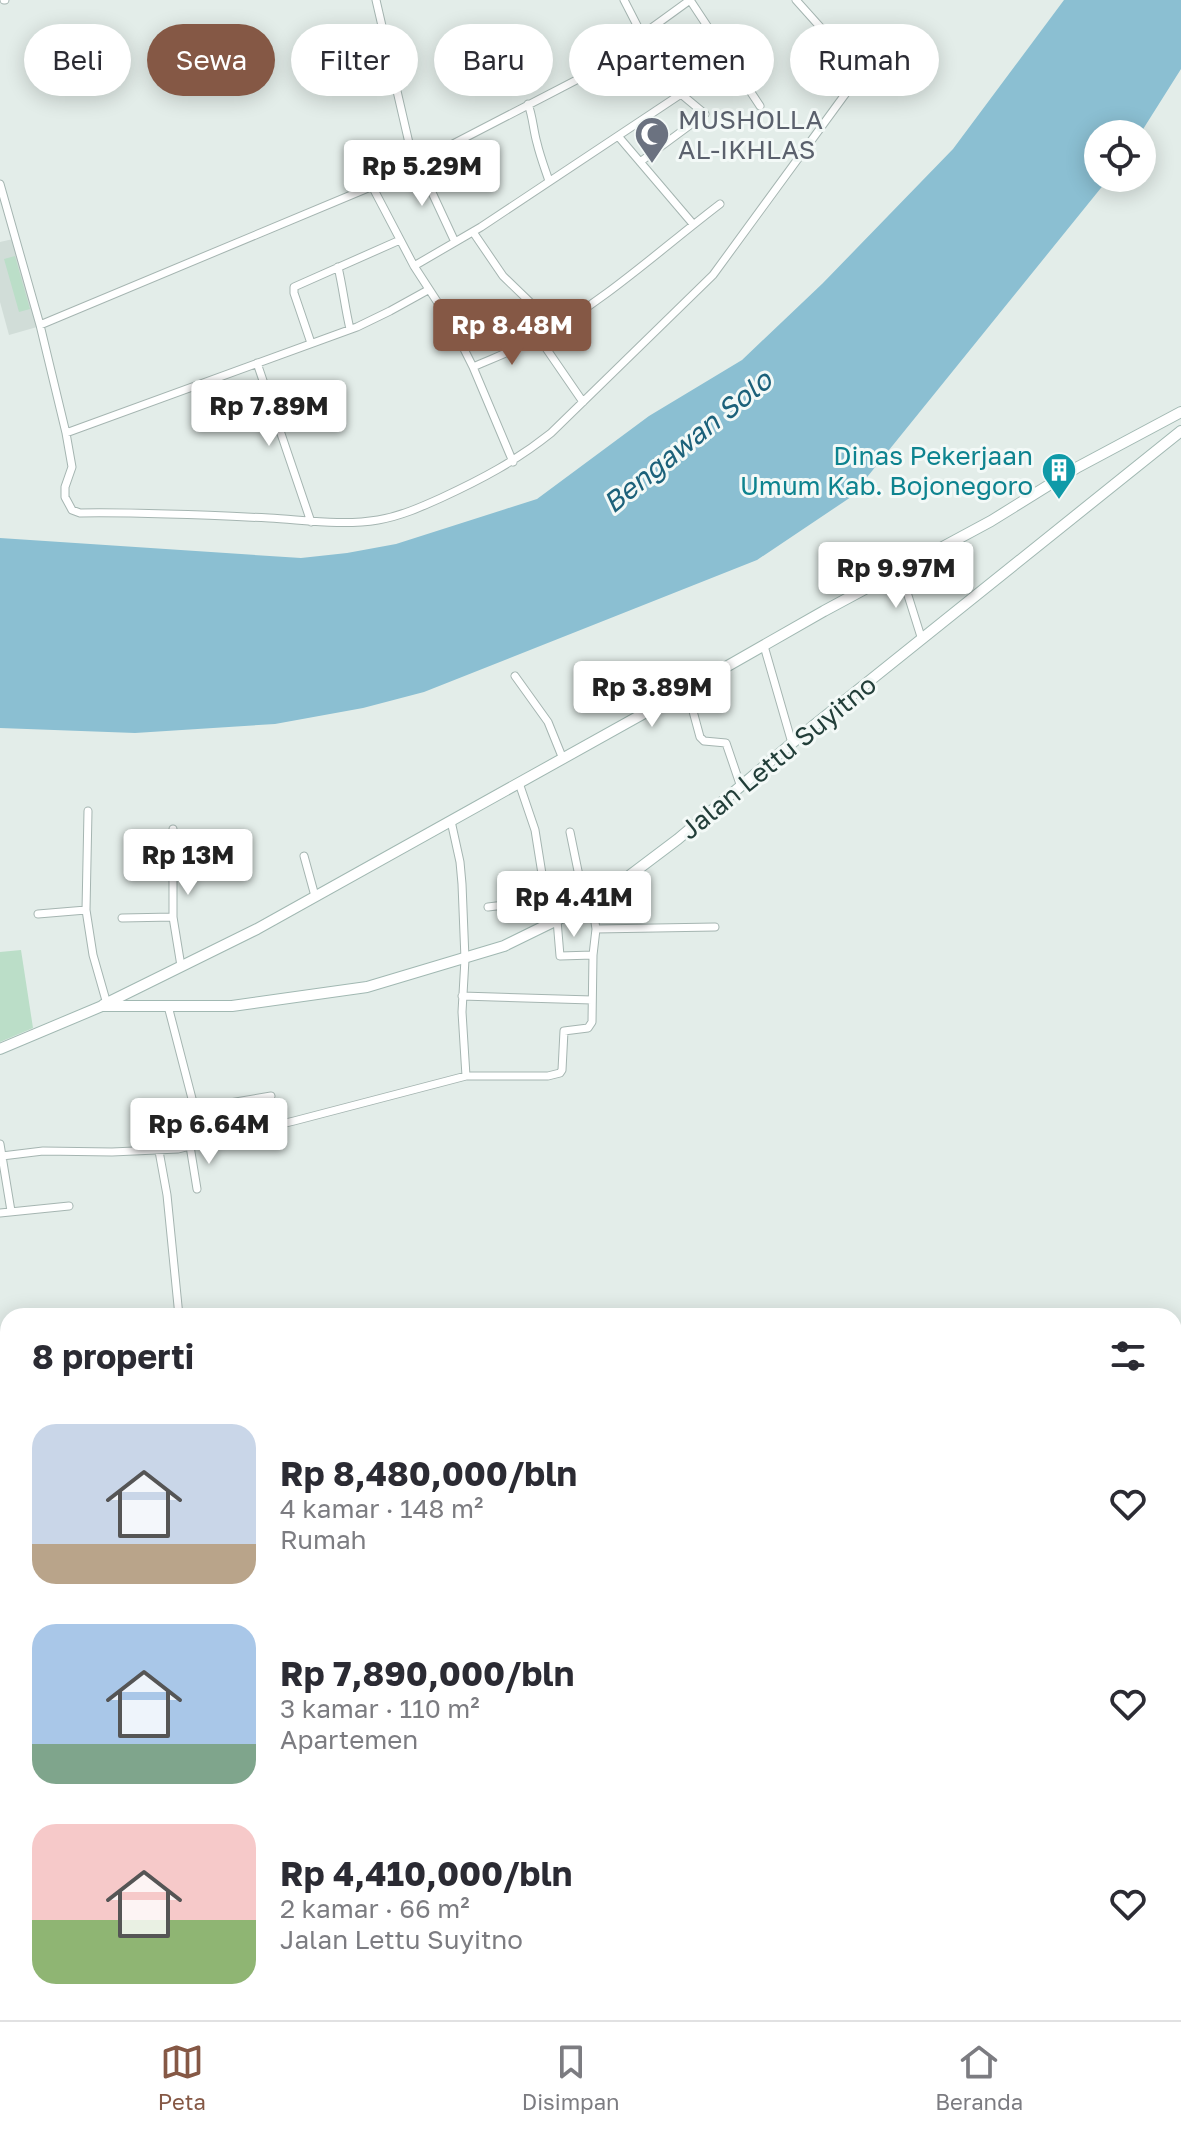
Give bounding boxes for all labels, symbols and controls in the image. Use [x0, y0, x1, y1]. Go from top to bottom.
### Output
chip: Beli [24, 24, 131, 96]
chip: Sewa [147, 24, 275, 96]
chip: Filter [291, 24, 418, 96]
chip: Baru [434, 24, 553, 96]
chip: Apartemen [569, 24, 774, 96]
chip: Rumah [790, 24, 939, 96]
place label: MUSHOLLA AL-IKHLAS [678, 104, 823, 165]
mosque icon: MUSHOLLA AL-IKHLAS [633, 115, 671, 165]
map controls [1084, 120, 1156, 192]
button: locate [1084, 120, 1156, 192]
pin: Rp 5.29M [339, 140, 505, 208]
text: Rp 5.29M [362, 150, 482, 181]
pin: Rp 8.48M [429, 299, 595, 367]
text: Rp 8.48M [451, 309, 573, 340]
water label: Bengawan Solo [596, 362, 780, 519]
pin: Rp 7.89M [186, 380, 352, 448]
text: Rp 7.89M [209, 390, 329, 421]
place label: Dinas Pekerjaan Umum Kab. Bojonegoro [740, 440, 1033, 501]
building icon: Dinas Pekerjaan Umum Kab. Bojonegoro [1040, 451, 1078, 501]
pin: Rp 9.97M [813, 542, 979, 610]
text: Rp 9.97M [836, 552, 956, 583]
pin: Rp 3.89M [569, 661, 735, 729]
street label: Jalan Lettu Suyitno [674, 669, 882, 845]
text: Rp 3.89M [591, 671, 713, 702]
pin: Rp 13M [123, 829, 253, 897]
text: Rp 13M [142, 839, 234, 870]
pin: Rp 4.41M [491, 871, 657, 939]
text: Rp 4.41M [515, 881, 633, 912]
pin: Rp 6.64M [126, 1098, 292, 1166]
text: Rp 6.64M [148, 1108, 270, 1139]
icon: filters [1106, 1334, 1150, 1378]
text: 8 properti [32, 1336, 194, 1376]
text: Rp 8,480,000/bln [280, 1453, 577, 1493]
icon: home [96, 1456, 192, 1552]
icon: heart [1106, 1482, 1150, 1526]
text: 4 kamar · 148 m² [280, 1493, 483, 1524]
text: Rumah [280, 1524, 367, 1555]
text: Rp 7,890,000/bln [280, 1653, 574, 1693]
icon: home [96, 1656, 192, 1752]
icon: heart [1106, 1682, 1150, 1726]
text: 3 kamar · 110 m² [280, 1693, 480, 1724]
text: Apartemen [280, 1724, 418, 1755]
text: Rp 4,410,000/bln [280, 1853, 572, 1893]
icon: home [96, 1856, 192, 1952]
icon: heart [1106, 1882, 1150, 1926]
text: 2 kamar · 66 m² [280, 1893, 470, 1924]
text: Jalan Lettu Suyitno [280, 1924, 523, 1955]
tab: Peta [158, 2040, 206, 2115]
tab: Disimpan [522, 2040, 620, 2115]
tab: Beranda [935, 2040, 1023, 2115]

